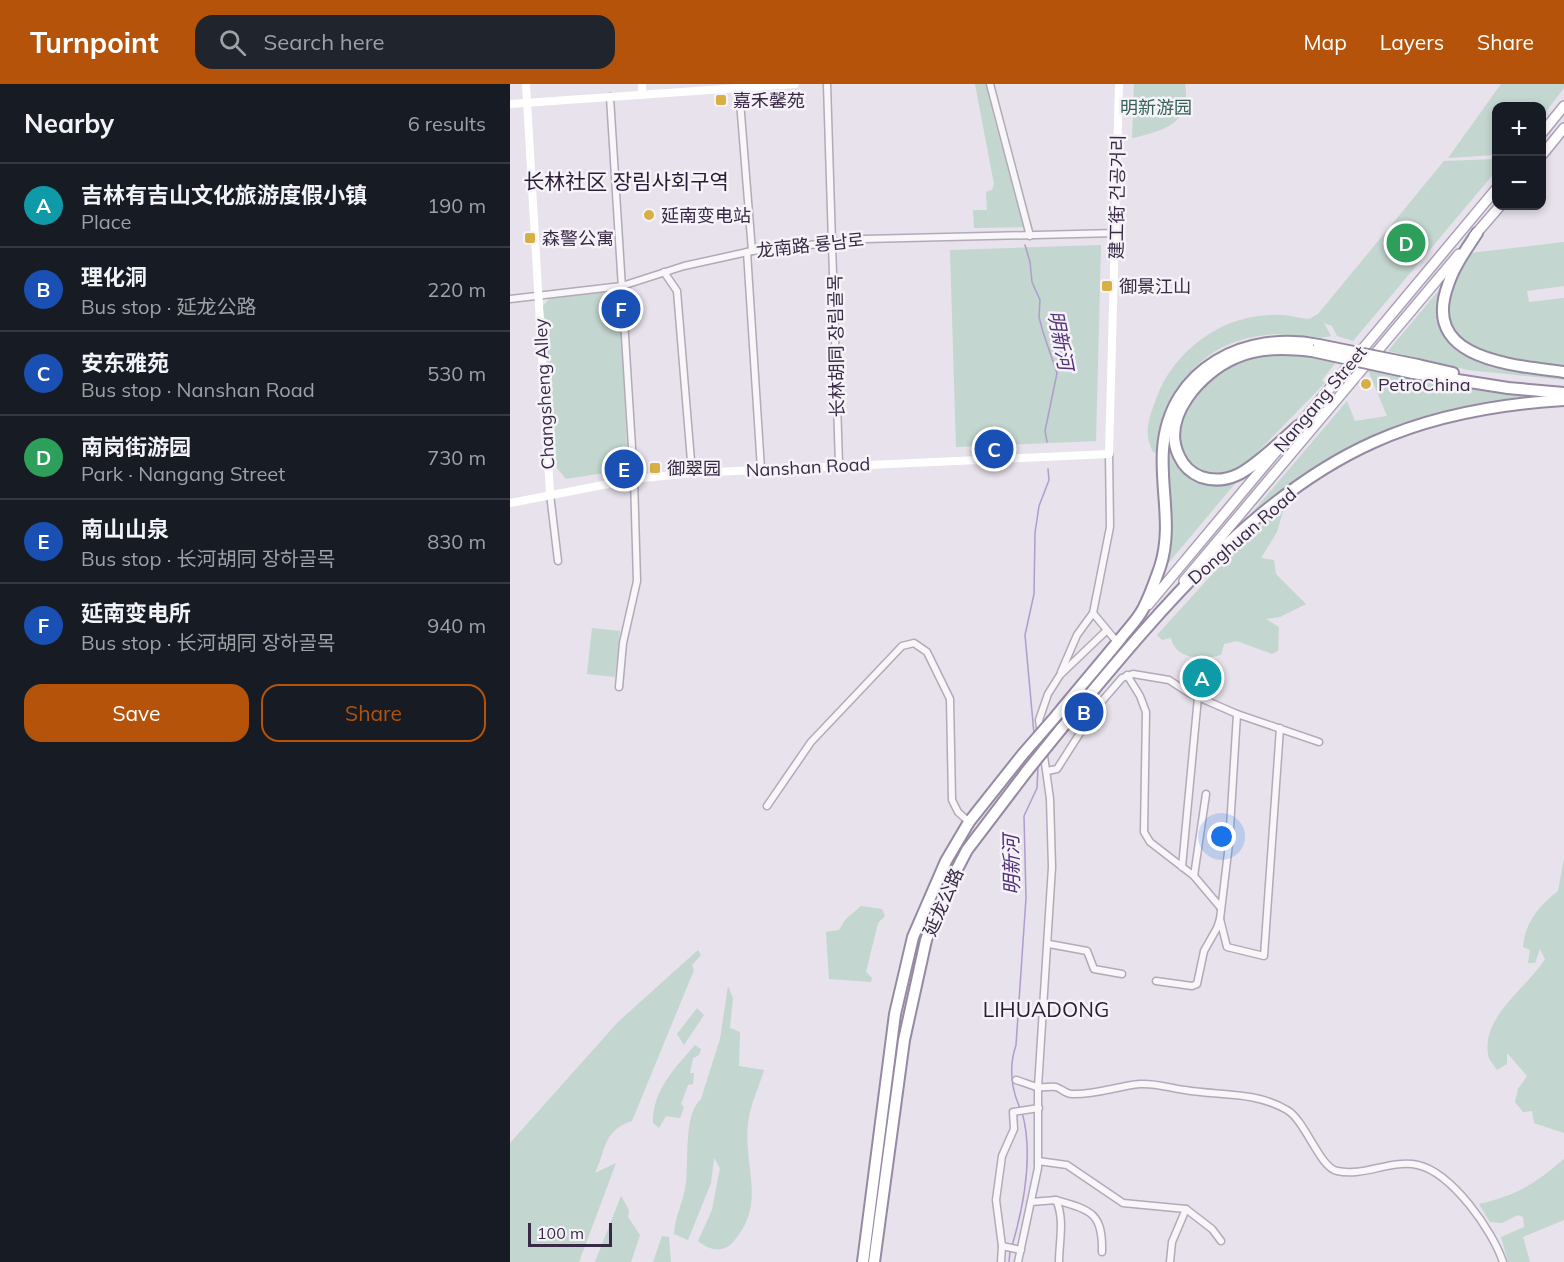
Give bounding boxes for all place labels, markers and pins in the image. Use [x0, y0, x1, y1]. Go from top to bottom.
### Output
place label: 嘉禾馨苑 [733, 89, 805, 112]
marker: 嘉禾馨苑 [714, 93, 728, 107]
place label: 延南变电站 [661, 204, 751, 227]
marker: 延南变电站 [642, 208, 656, 222]
pin: D [1386, 220, 1426, 266]
place label: 森警公寓 [542, 227, 614, 250]
marker: 森警公寓 [523, 231, 537, 245]
place label: 御景江山 [1119, 275, 1191, 298]
marker: 御景江山 [1100, 279, 1114, 293]
pin: F [602, 286, 640, 332]
place label: PetroChina [1378, 373, 1471, 396]
marker: PetroChina [1359, 377, 1373, 391]
pin: C [974, 426, 1014, 472]
pin: E [604, 446, 644, 492]
place label: 御翠园 [667, 457, 721, 480]
marker: 御翠园 [648, 461, 662, 475]
pin: A [1182, 656, 1222, 700]
pin: B [1064, 690, 1104, 734]

